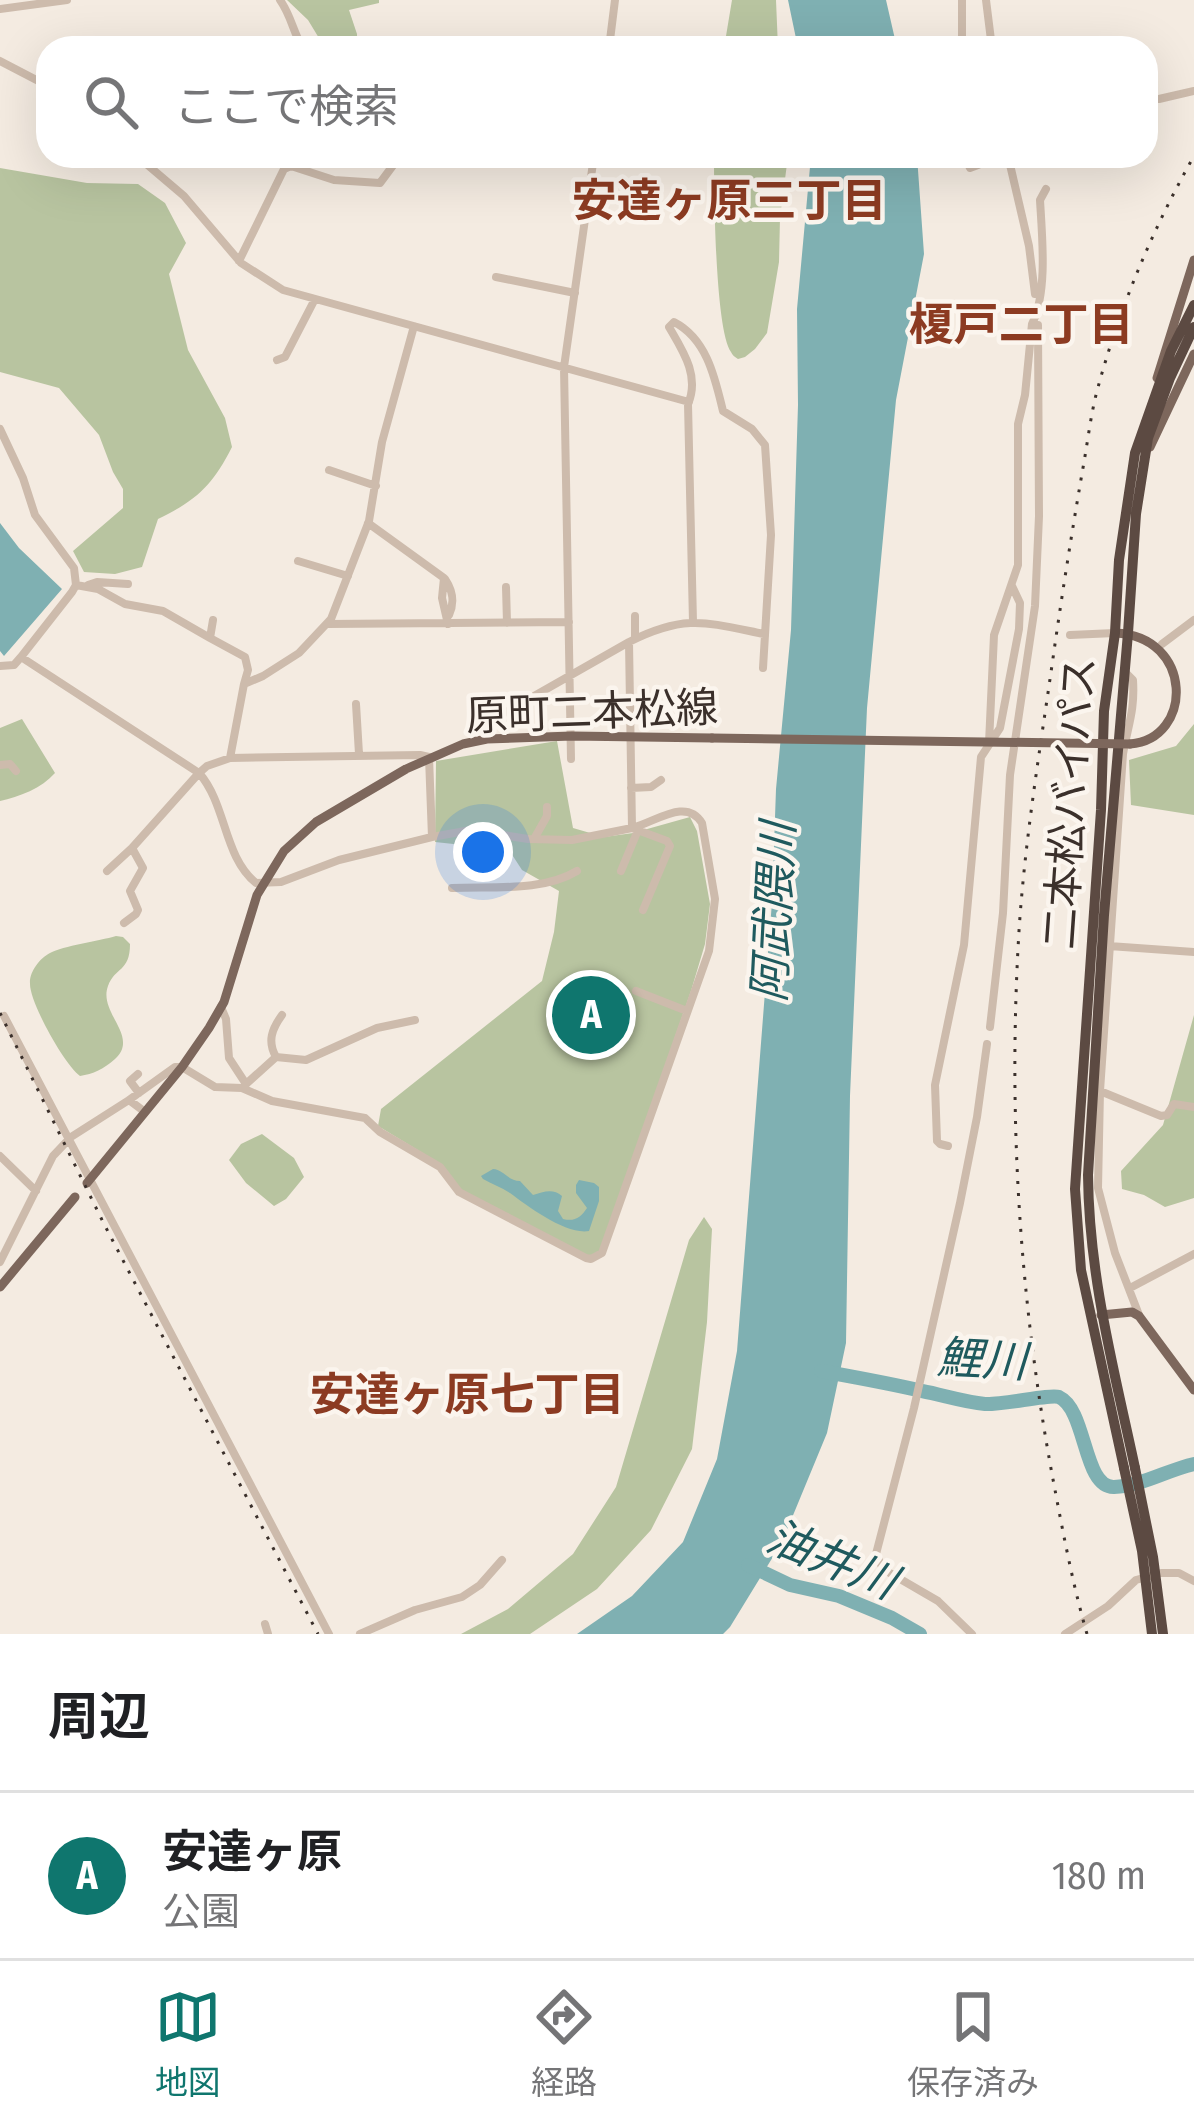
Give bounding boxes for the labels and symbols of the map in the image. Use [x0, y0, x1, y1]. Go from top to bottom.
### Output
district label: 安達ヶ原三丁目 [571, 174, 887, 228]
district label: 榎戸二丁目 [908, 298, 1134, 352]
street label: 二本松バイパス [1035, 655, 1105, 951]
street label: 原町二本松線 [465, 683, 719, 741]
water label: 阿武隈川 [742, 817, 806, 1003]
your location [453, 822, 513, 882]
pin: A [552, 970, 630, 1060]
water label: 鯉川 [936, 1331, 1032, 1390]
district label: 安達ヶ原七丁目 [309, 1368, 625, 1422]
water label: 油井川 [759, 1510, 908, 1612]

